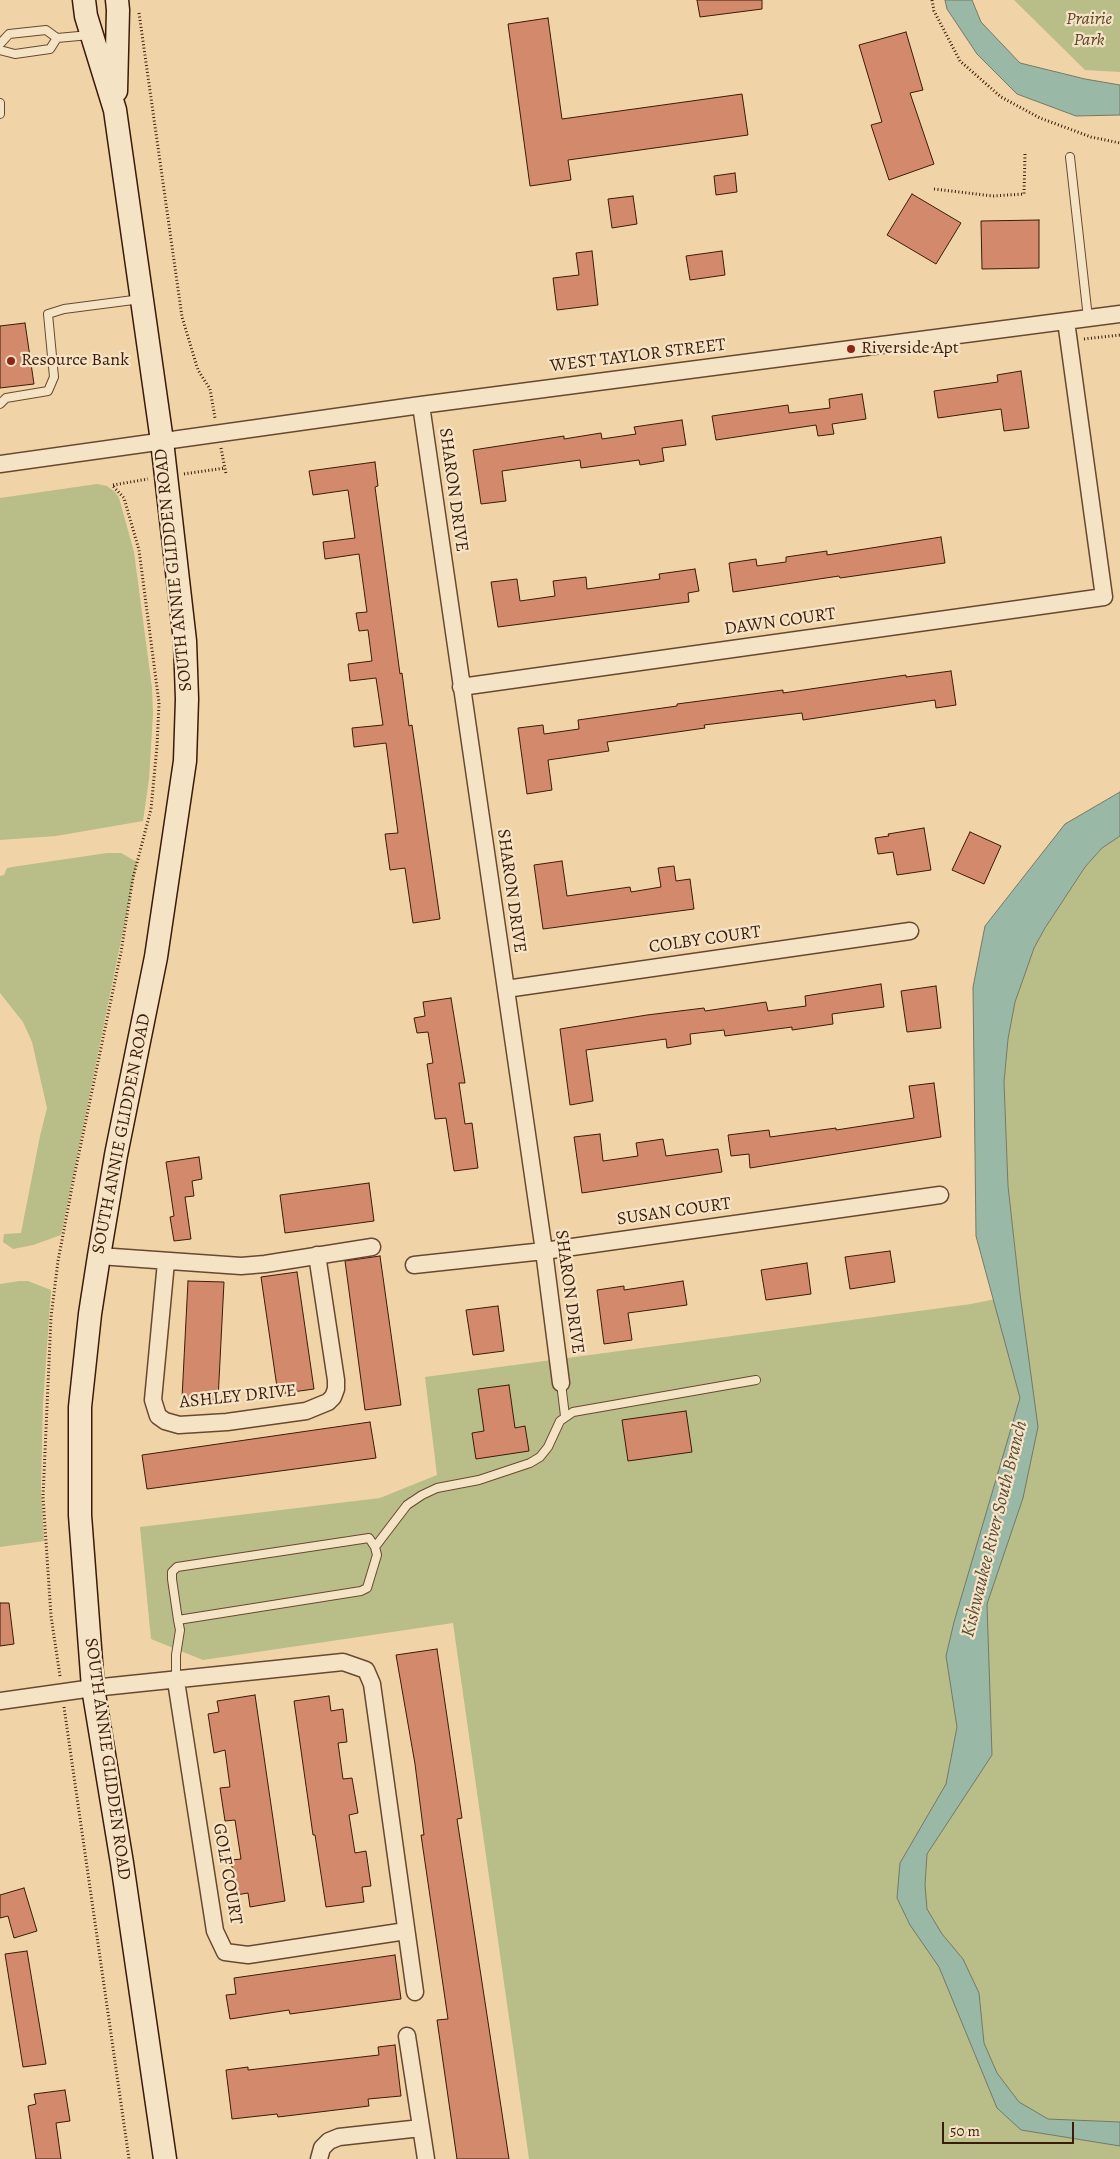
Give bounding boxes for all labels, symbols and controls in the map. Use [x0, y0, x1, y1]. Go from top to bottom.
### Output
park label: Prairie Park [1066, 9, 1112, 52]
street label: WEST TAYLOR STREET [549, 335, 727, 377]
place label: Riverside Apt [861, 338, 959, 360]
marker: Riverside Apt [845, 343, 857, 355]
place label: Resource Bank [21, 350, 129, 372]
marker: Resource Bank [5, 355, 17, 367]
street label: SHARON DRIVE [434, 427, 472, 553]
street label: SOUTH ANNIE GLIDDEN ROAD [150, 447, 198, 693]
street label: DAWN COURT [723, 604, 837, 640]
street label: SHARON DRIVE [492, 828, 530, 954]
street label: COLBY COURT [648, 921, 762, 959]
street label: SOUTH ANNIE GLIDDEN ROAD [88, 1012, 156, 1256]
street label: SUSAN COURT [616, 1193, 732, 1231]
street label: SHARON DRIVE [550, 1229, 588, 1355]
street label: ASHLEY DRIVE [178, 1380, 298, 1414]
water label: Kishwaukee River South Branch [957, 1418, 1033, 1640]
street label: SOUTH ANNIE GLIDDEN ROAD [79, 1637, 135, 1881]
street label: GOLF COURT [207, 1822, 247, 1926]
scale bar [945, 2112, 1078, 2144]
text: 50 m [950, 2121, 980, 2141]

